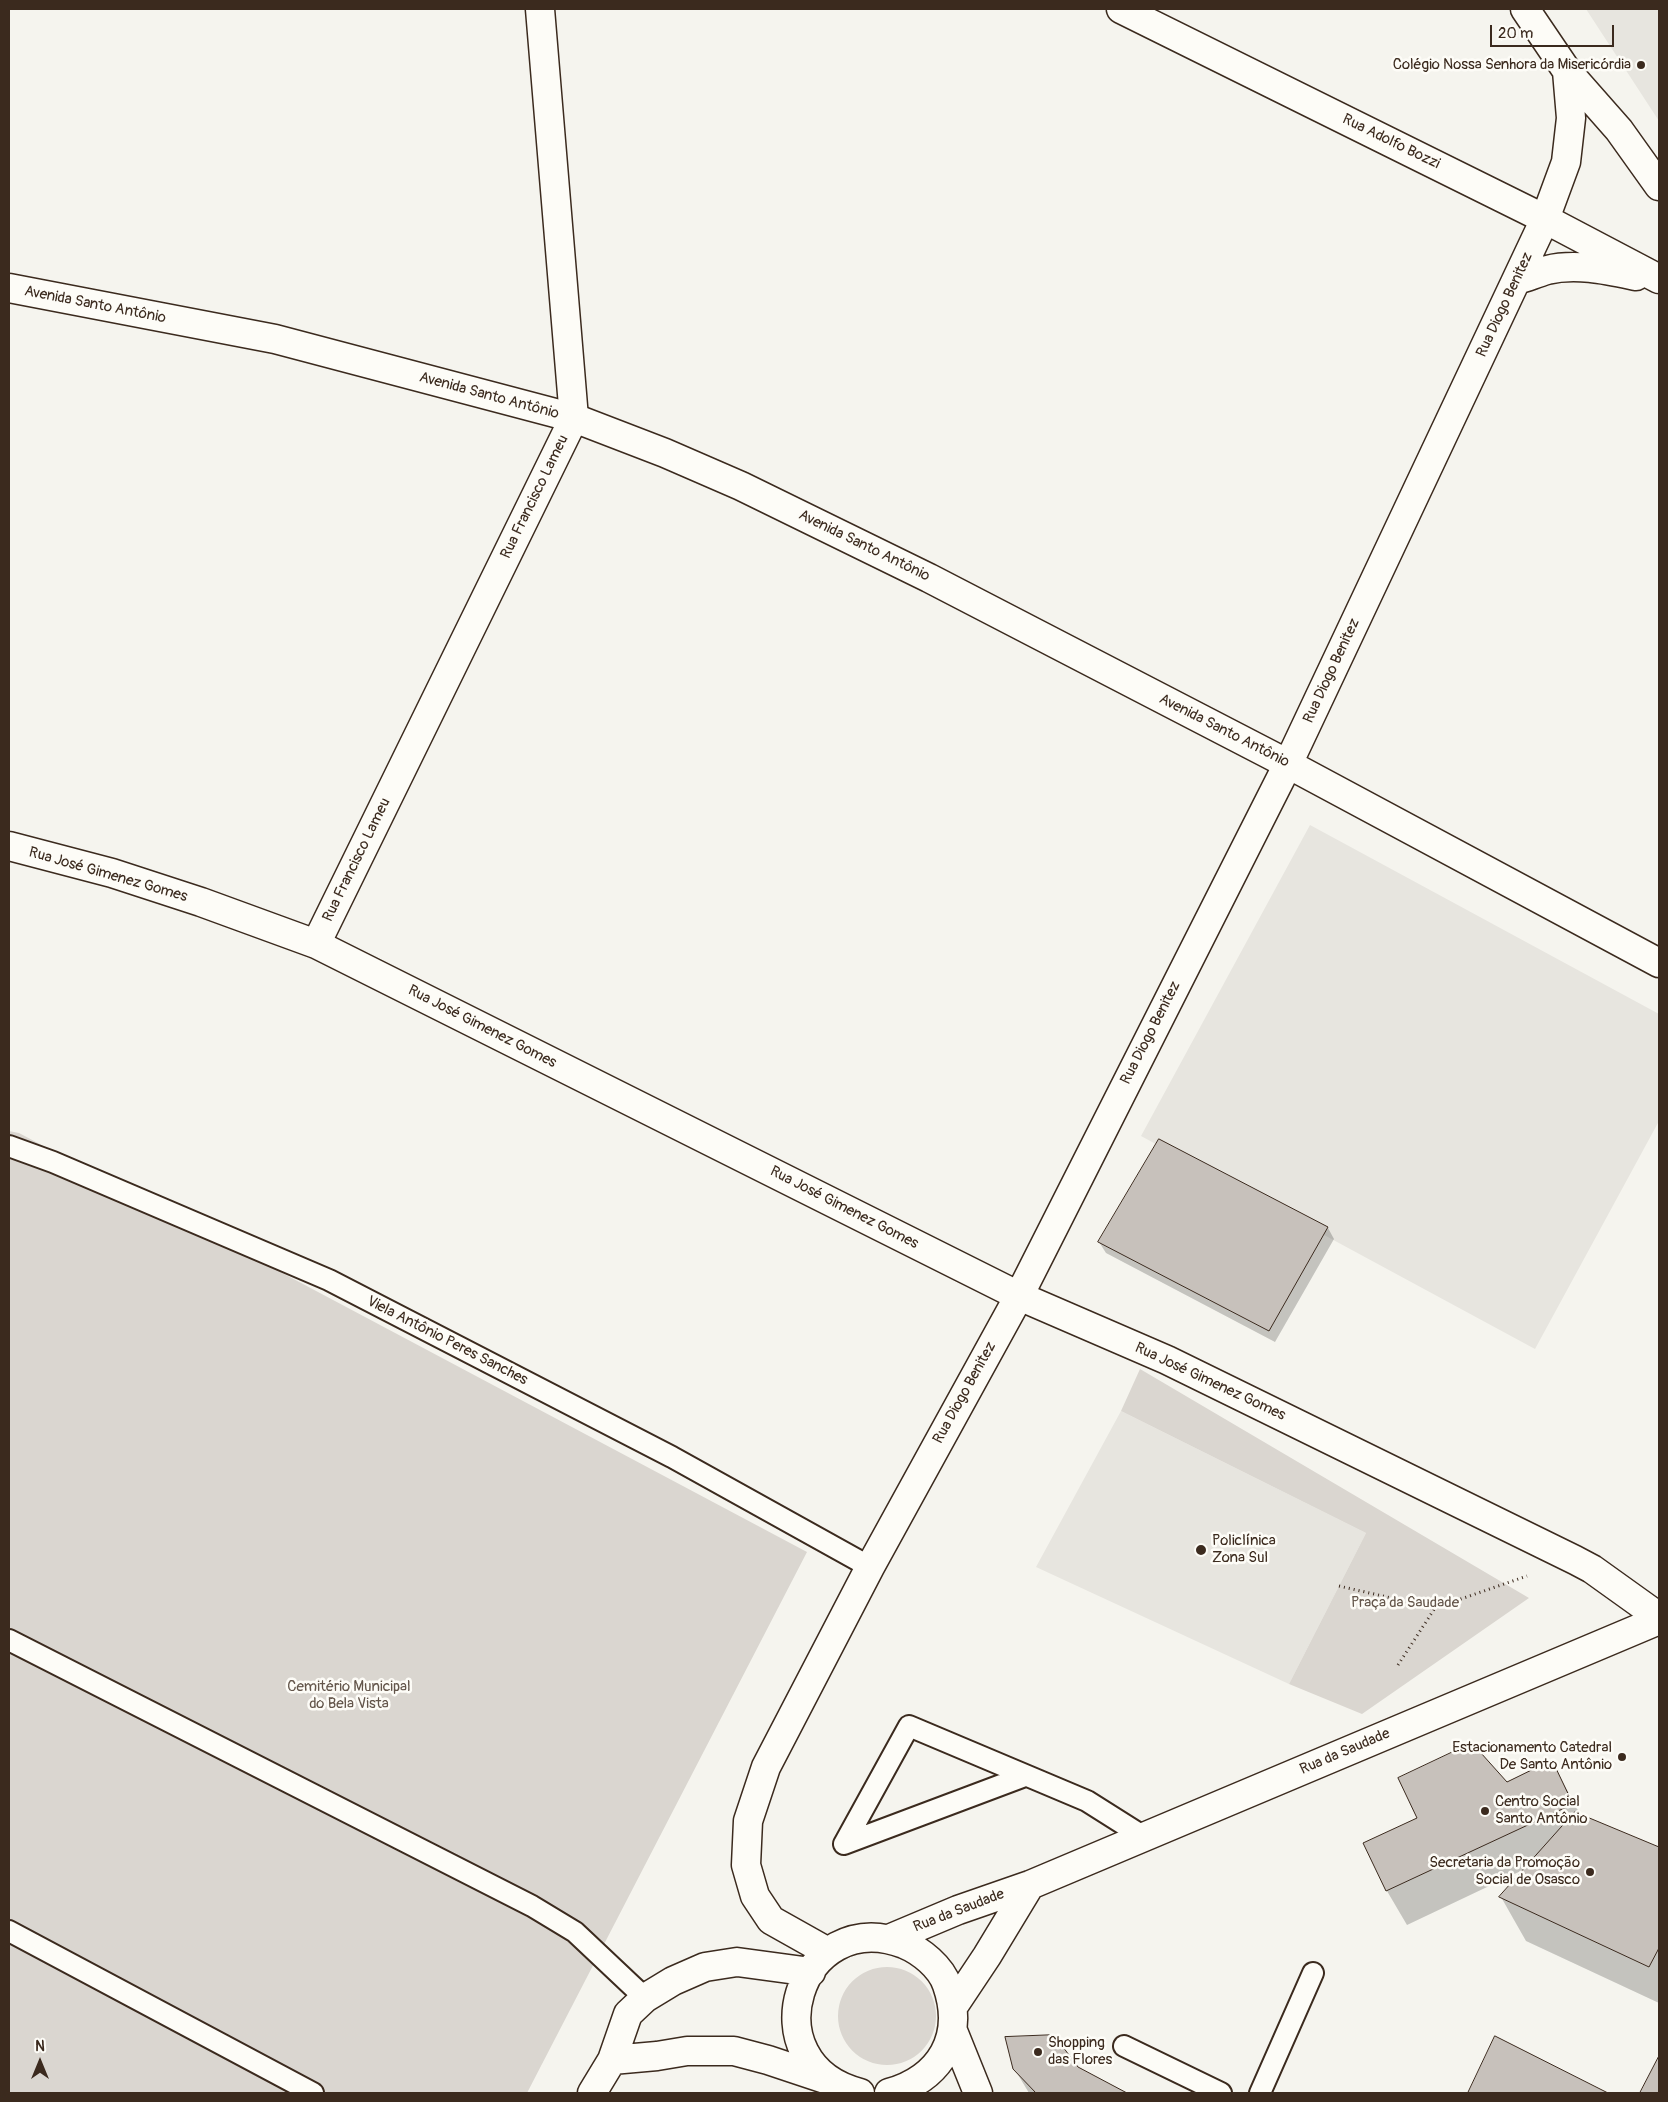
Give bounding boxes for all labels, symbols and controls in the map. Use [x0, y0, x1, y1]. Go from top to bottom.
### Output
scale bar [1493, 15, 1617, 47]
text: 20 m [1498, 24, 1533, 43]
place label: Colégio Nossa Senhora da Misericórdia [1393, 56, 1631, 74]
marker: Colégio Nossa Senhora da Misericórdia [1635, 59, 1647, 71]
street label: Rua Adolfo Bozzi [1339, 111, 1443, 173]
street label: Rua Diogo Benitez [1473, 250, 1537, 360]
street label: Avenida Santo Antônio [23, 282, 167, 328]
street label: Avenida Santo Antônio [417, 369, 561, 423]
street label: Rua Francisco Lameu [497, 432, 573, 562]
street label: Avenida Santo Antônio [795, 506, 933, 586]
street label: Rua Diogo Benitez [1300, 616, 1364, 726]
street label: Avenida Santo Antônio [1156, 690, 1292, 772]
street label: Rua Francisco Lameu [319, 795, 395, 925]
street label: Rua José Gimenez Gomes [27, 844, 189, 906]
street label: Rua Diogo Benitez [1117, 978, 1185, 1088]
street label: Rua José Gimenez Gomes [405, 982, 559, 1072]
street label: Rua José Gimenez Gomes [767, 1163, 921, 1253]
street label: Viela Antônio Peres Sanches [364, 1293, 530, 1389]
street label: Rua Diogo Benitez [930, 1339, 1000, 1447]
street label: Rua José Gimenez Gomes [1132, 1339, 1288, 1425]
place label: Policlínica Zona Sul [1212, 1532, 1276, 1567]
marker: Policlínica Zona Sul [1194, 1543, 1208, 1557]
park label: Praça da Saudade [1351, 1594, 1459, 1612]
park label: Cemitério Municipal do Bela Vista [287, 1678, 411, 1713]
street label: Rua da Saudade [1297, 1725, 1393, 1779]
place label: Estacionamento Catedral De Santo Antônio [1452, 1739, 1612, 1774]
marker: Estacionamento Catedral De Santo Antônio [1616, 1751, 1628, 1763]
place label: Centro Social Santo Antônio [1495, 1793, 1588, 1828]
marker: Centro Social Santo Antônio [1479, 1805, 1491, 1817]
place label: Secretaria da Promoção Social de Osasco [1429, 1854, 1580, 1889]
marker: Secretaria da Promoção Social de Osasco [1584, 1866, 1596, 1878]
street label: Rua da Saudade [911, 1885, 1007, 1937]
place label: Shopping das Flores [1048, 2034, 1112, 2069]
north arrow [15, 2037, 65, 2087]
text: N [35, 2038, 45, 2055]
marker: Shopping das Flores [1032, 2046, 1044, 2058]

